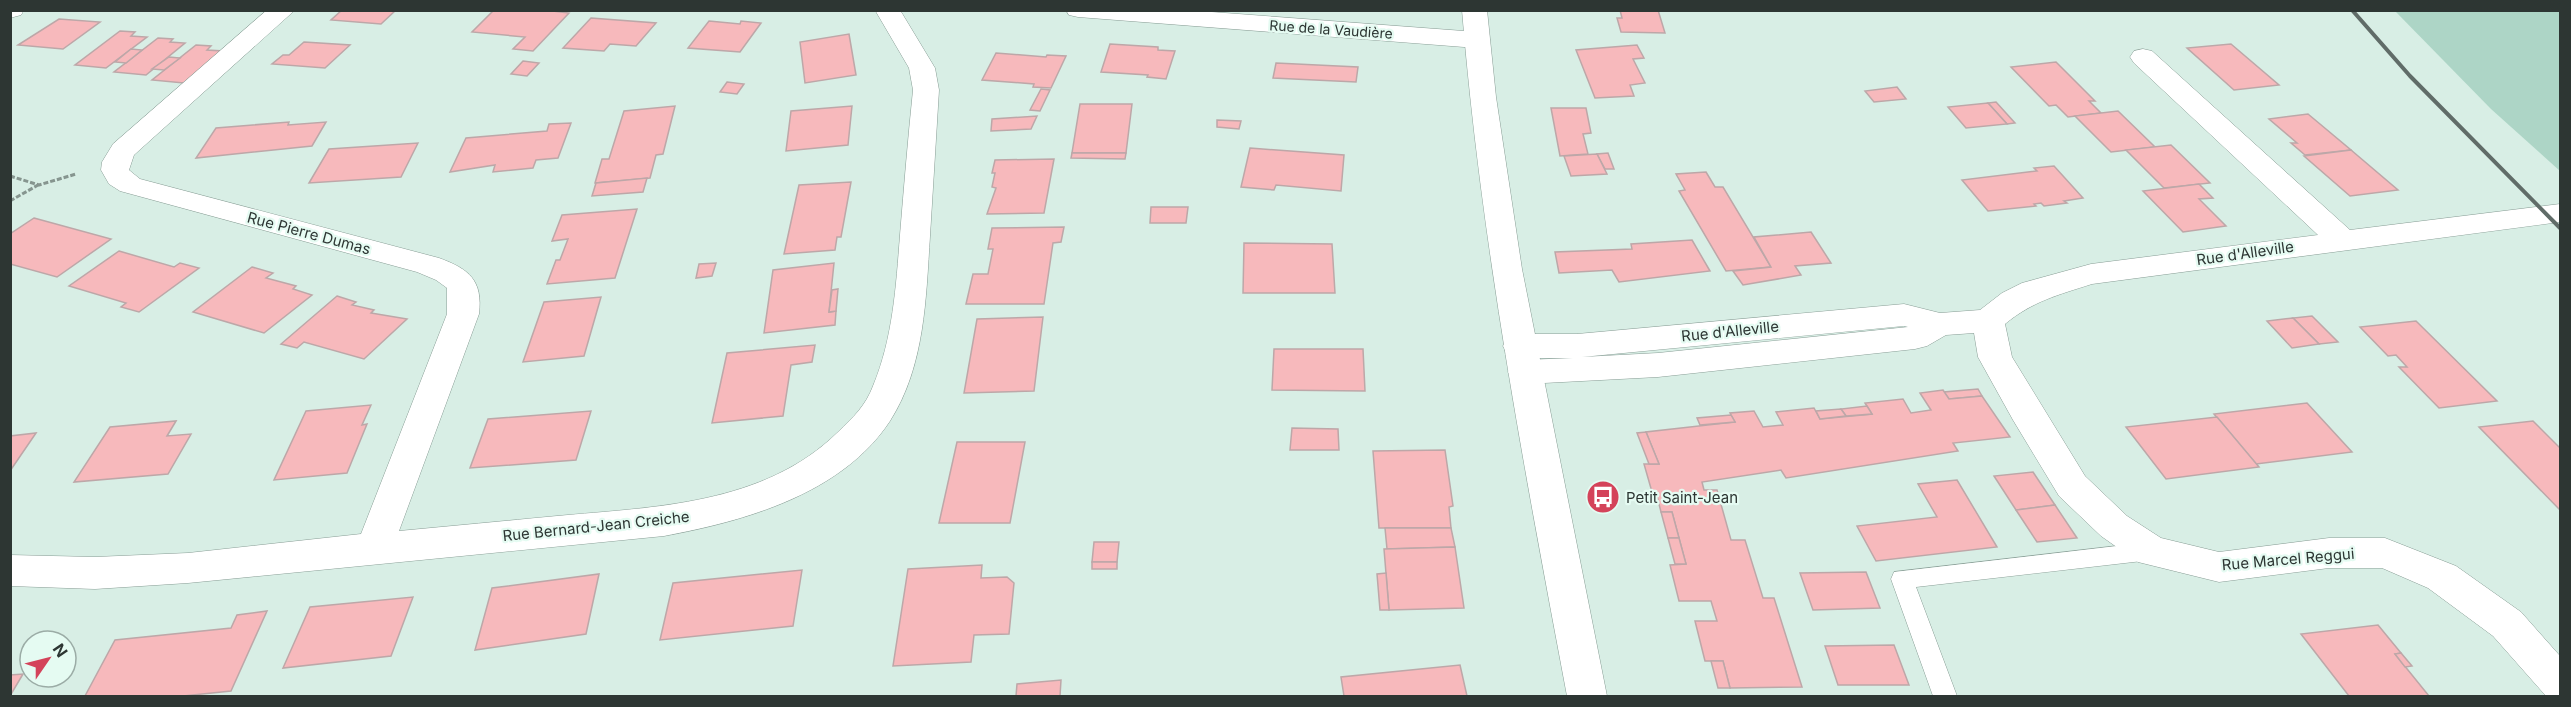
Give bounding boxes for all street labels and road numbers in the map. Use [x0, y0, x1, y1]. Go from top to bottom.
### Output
street label: Rue de la Vaudière [1269, 16, 1393, 42]
street label: Rue Pierre Dumas [245, 207, 373, 259]
street label: Rue d'Alleville [2195, 237, 2295, 269]
street label: Rue d'Alleville [1680, 316, 1780, 346]
street label: Rue Bernard-Jean Creiche [502, 507, 690, 545]
street label: Rue Marcel Reggui [2221, 544, 2355, 574]

